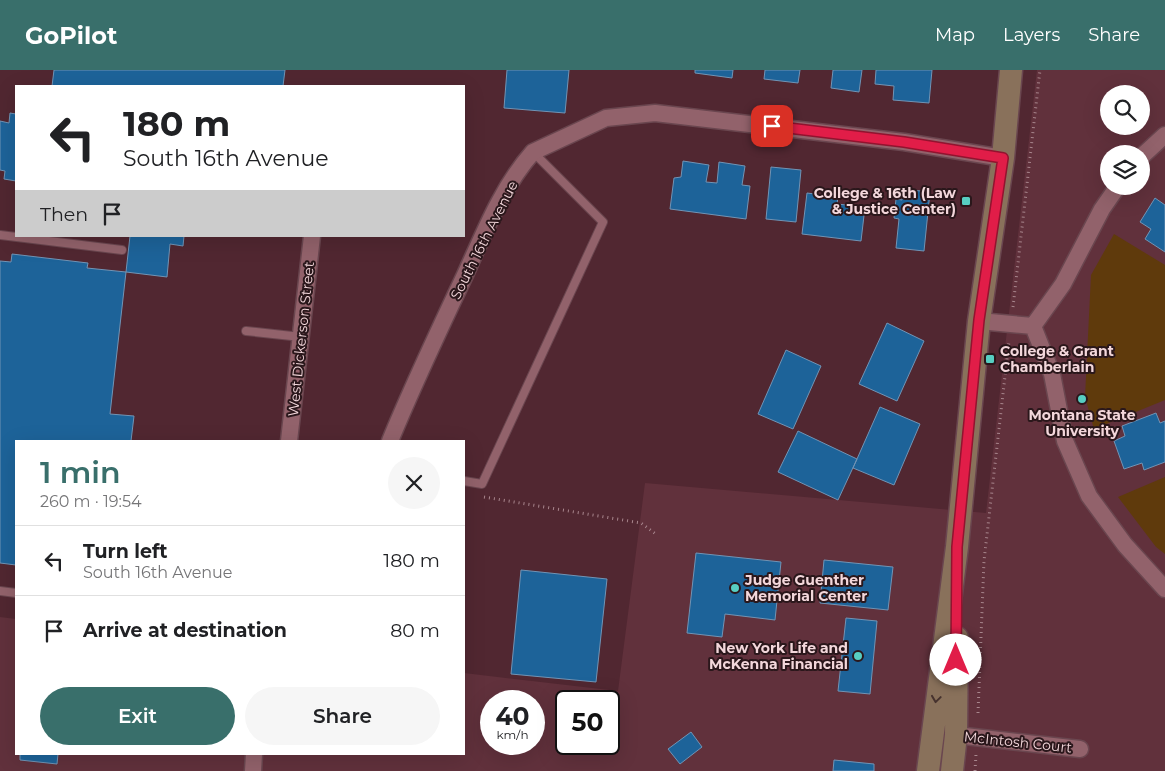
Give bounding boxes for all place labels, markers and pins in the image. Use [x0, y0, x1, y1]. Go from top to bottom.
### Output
pin [751, 105, 793, 147]
place label: College & 16th (Law & Justice Center) [814, 184, 957, 218]
marker: College & 16th (Law & Justice Center) [960, 195, 972, 207]
place label: College & Grant Chamberlain [1000, 342, 1114, 376]
marker: College & Grant Chamberlain [984, 353, 996, 365]
marker: Montana State University [1076, 393, 1088, 405]
place label: Montana State University [1028, 406, 1136, 440]
place label: Judge Guenther Memorial Center [744, 571, 867, 605]
marker: Judge Guenther Memorial Center [729, 582, 741, 594]
place label: New York Life and McKenna Financial [709, 639, 848, 673]
marker: New York Life and McKenna Financial [852, 650, 864, 662]

